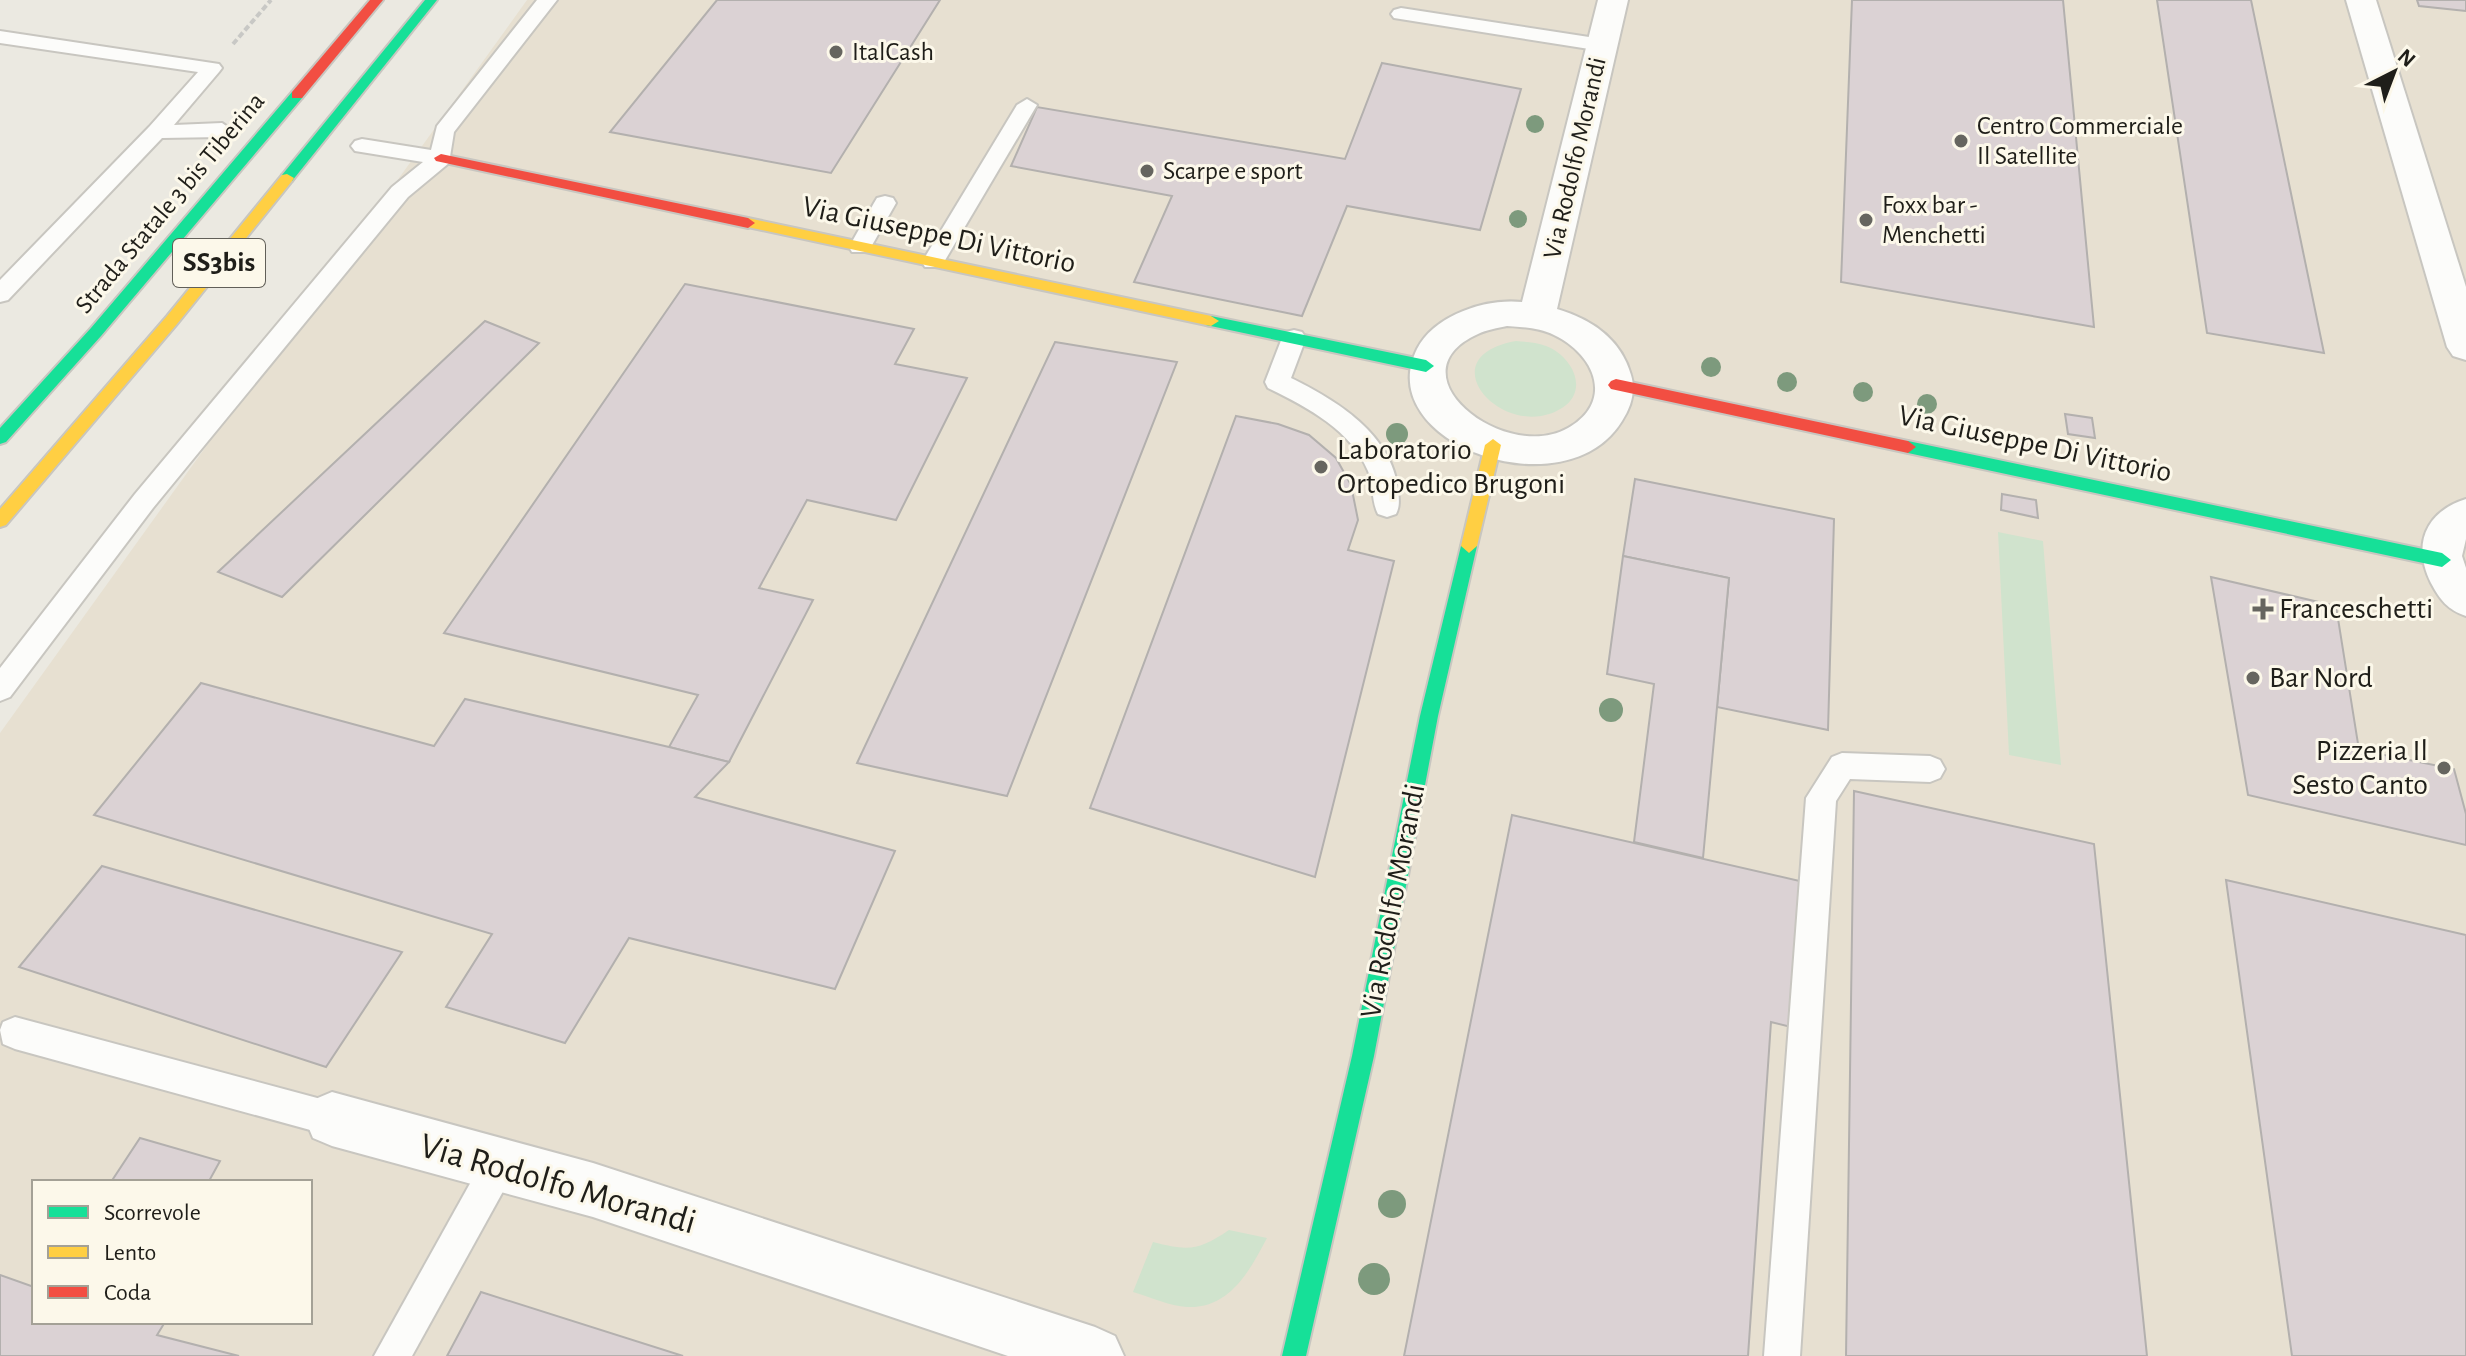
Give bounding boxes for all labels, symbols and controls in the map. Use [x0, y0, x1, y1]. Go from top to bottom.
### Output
north arrow [2354, 32, 2434, 112]
place label: ItalCash [852, 39, 934, 65]
marker: ItalCash [827, 43, 845, 61]
text: N [2394, 45, 2420, 71]
street label: Via Rodolfo Morandi [1539, 55, 1611, 261]
street label: Strada Statale 3 bis Tiberina [70, 88, 270, 318]
place label: Centro Commerciale Il Satellite [1977, 113, 2183, 169]
marker: Centro Commerciale Il Satellite [1952, 132, 1970, 150]
place label: Scarpe e sport [1163, 158, 1303, 184]
marker: Scarpe e sport [1138, 162, 1156, 180]
street label: Via Giuseppe Di Vittorio [800, 191, 1078, 279]
place label: Foxx bar - Menchetti [1882, 192, 1986, 248]
marker: Foxx bar - Menchetti [1857, 211, 1875, 229]
road number: SS3bis [173, 239, 265, 287]
street label: Via Giuseppe Di Vittorio [1896, 400, 2174, 488]
place label: Laboratorio Ortopedico Brugoni [1337, 435, 1565, 499]
marker: Laboratorio Ortopedico Brugoni [1312, 458, 1330, 476]
place label: Franceschetti [2279, 594, 2433, 624]
marker: Franceschetti [2254, 600, 2272, 618]
place label: Bar Nord [2269, 663, 2373, 693]
marker: Bar Nord [2244, 669, 2262, 687]
place label: Pizzeria Il Sesto Canto [2292, 736, 2428, 800]
marker: Pizzeria Il Sesto Canto [2435, 759, 2453, 777]
street label: Via Rodolfo Morandi [1356, 781, 1430, 1021]
street label: Via Rodolfo Morandi [416, 1127, 700, 1241]
legend [32, 1180, 312, 1324]
text: Scorrevole [104, 1201, 201, 1225]
text: Lento [104, 1241, 156, 1265]
text: Coda [104, 1281, 151, 1305]

